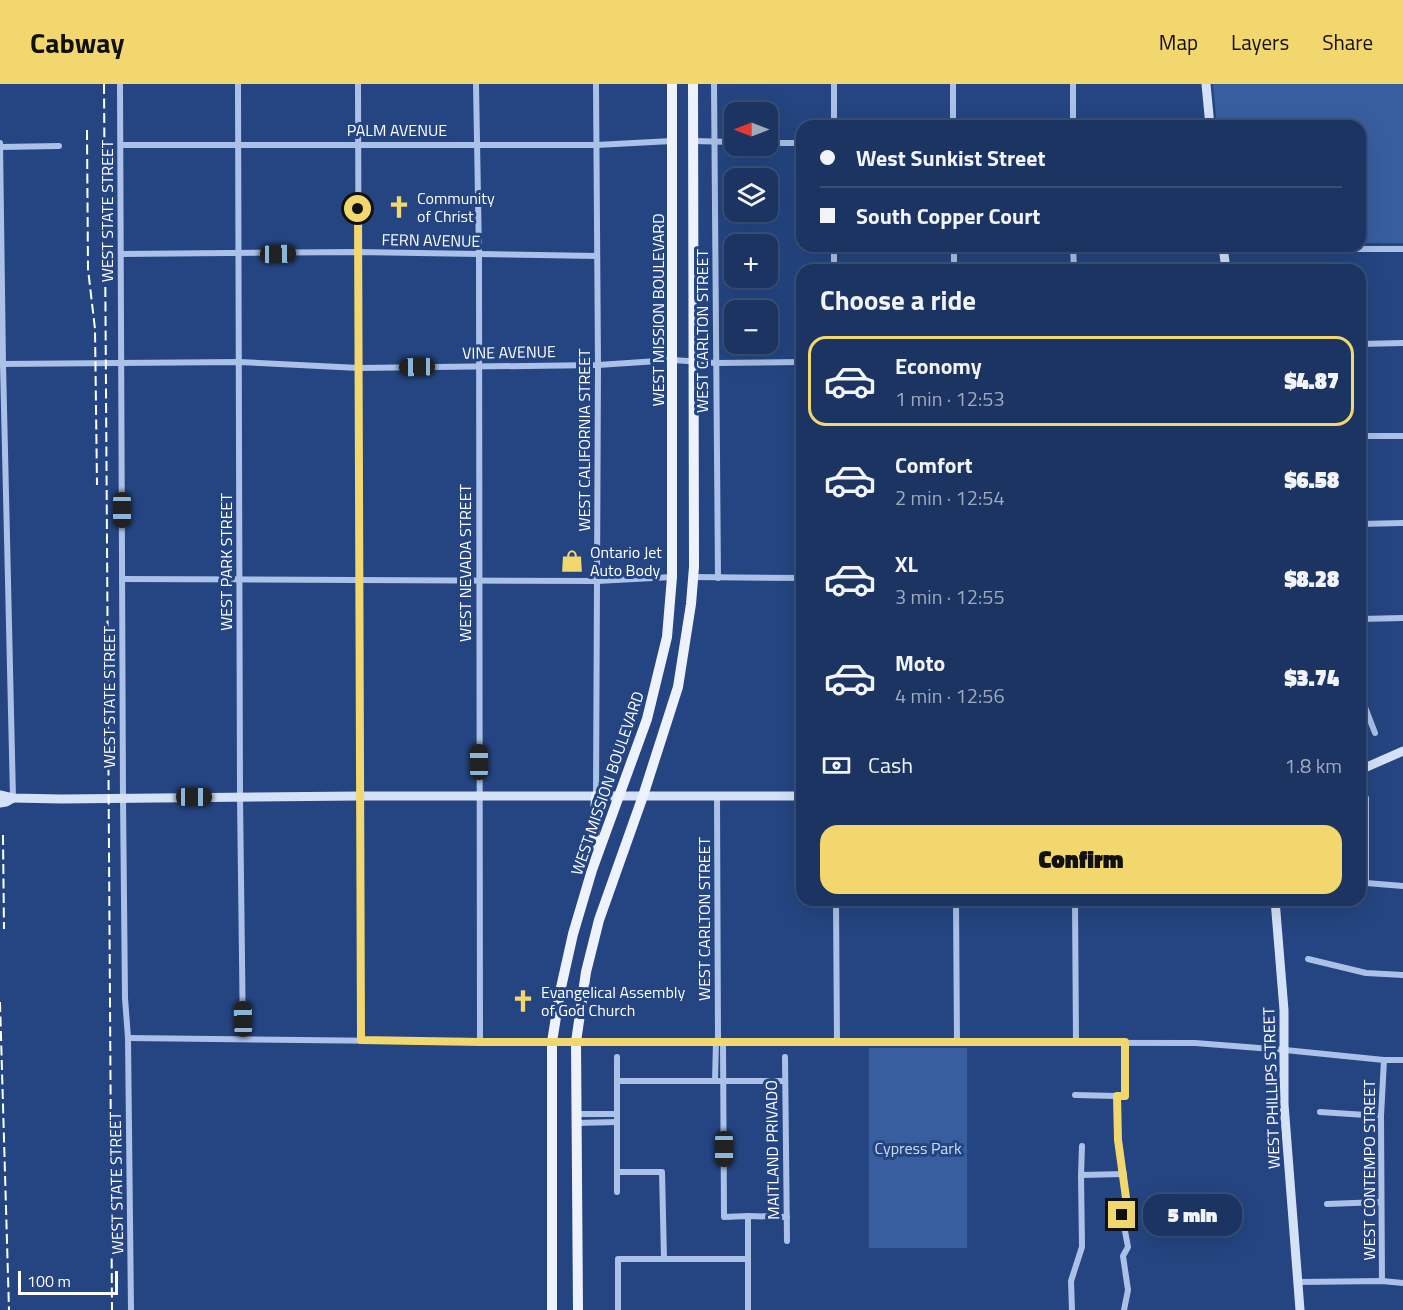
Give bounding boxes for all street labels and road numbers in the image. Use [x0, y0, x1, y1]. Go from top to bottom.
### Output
street label: PALM AVENUE [347, 118, 447, 142]
street label: WEST STATE STREET [95, 139, 119, 282]
street label: WEST MISSION BOULEVARD [646, 214, 670, 406]
street label: FERN AVENUE [381, 227, 481, 253]
street label: WEST CARLTON STREET [690, 248, 714, 413]
street label: VINE AVENUE [462, 339, 556, 365]
street label: WEST CALIFORNIA STREET [572, 348, 596, 531]
street label: WEST NEVADA STREET [453, 483, 477, 642]
street label: WEST PARK STREET [214, 493, 238, 631]
street label: WEST STATE STREET [97, 625, 121, 768]
street label: WEST MISSION BOULEVARD [564, 688, 650, 878]
street label: WEST CARLTON STREET [692, 836, 716, 1001]
street label: WEST PHILLIPS STREET [1256, 1006, 1286, 1169]
street label: WEST CONTEMPO STREET [1357, 1079, 1381, 1260]
street label: MAITLAND PRIVADO [759, 1080, 785, 1220]
street label: WEST STATE STREET [103, 1111, 129, 1254]

